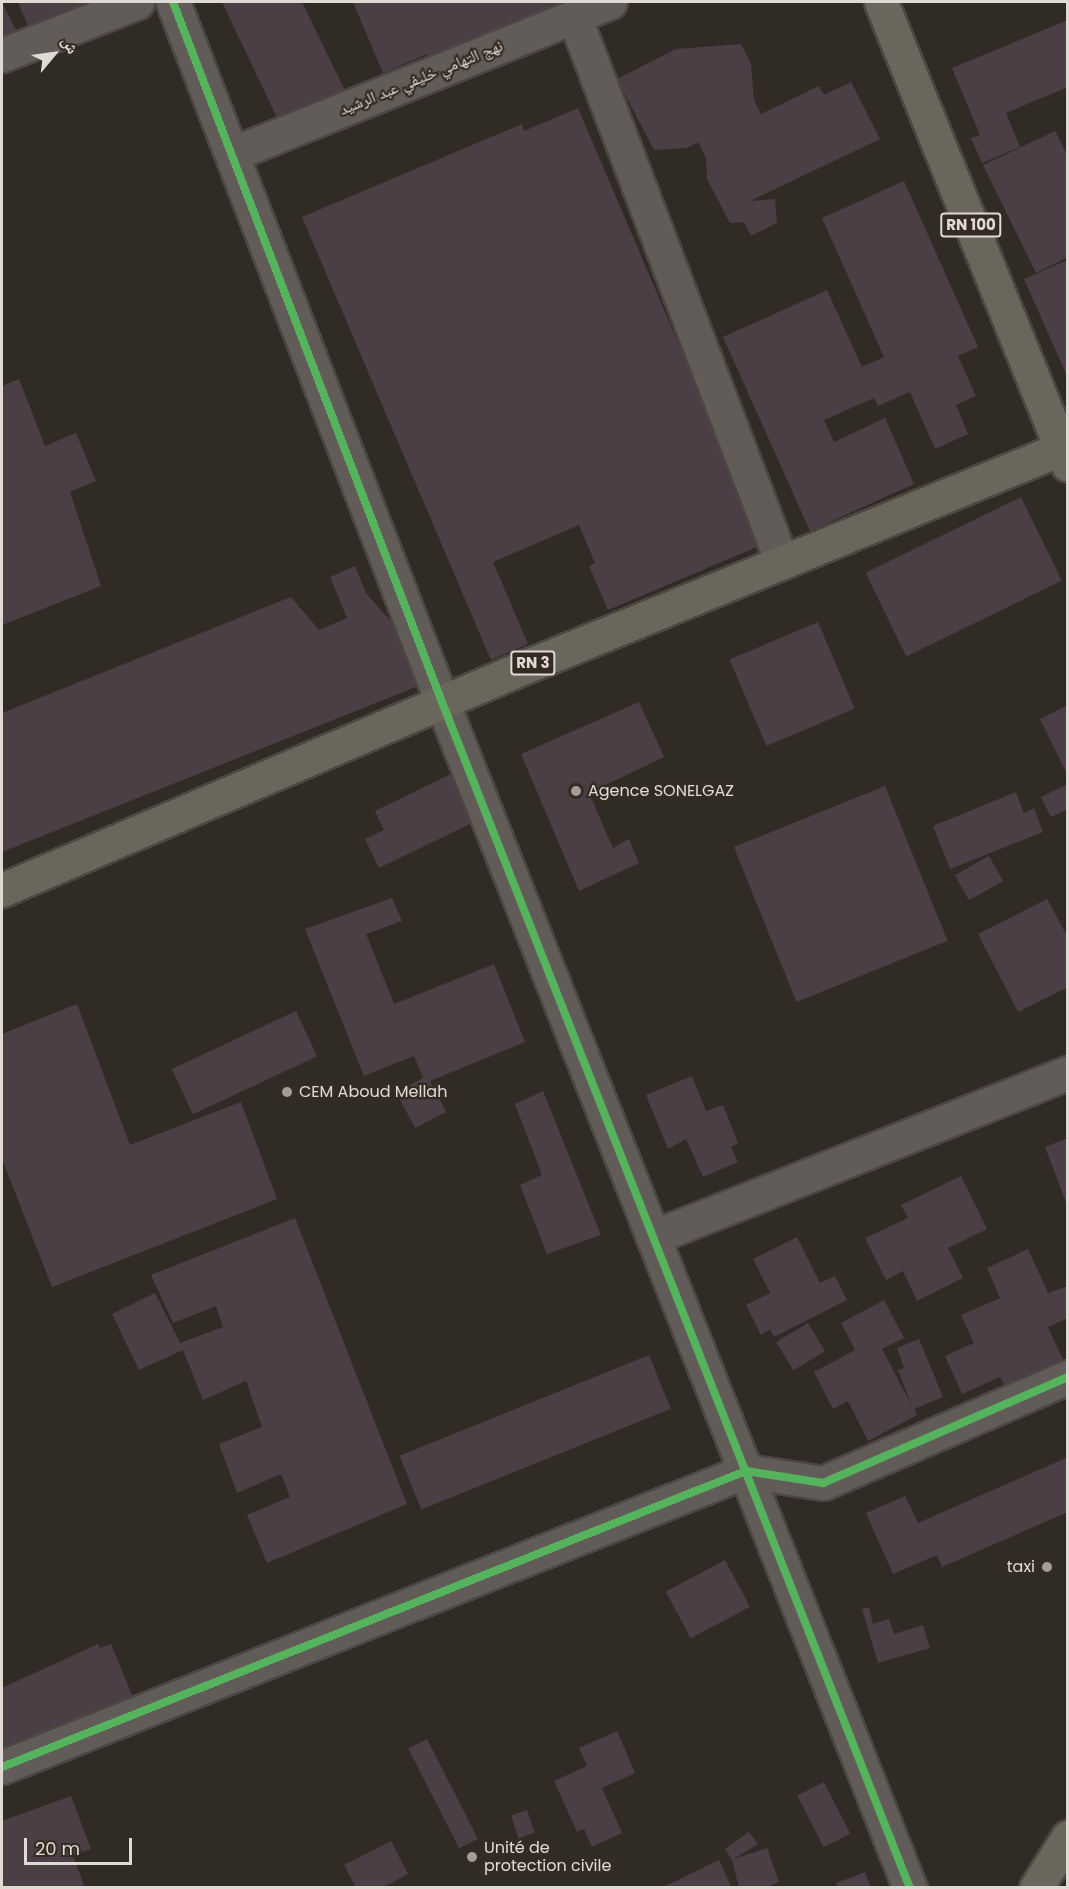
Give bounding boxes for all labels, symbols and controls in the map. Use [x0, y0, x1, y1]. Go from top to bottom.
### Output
north arrow [24, 24, 84, 84]
text: ش [56, 32, 84, 58]
street label: نهج التهامي خليفي عبد الرشيد [336, 36, 506, 120]
road number: RN 100 [940, 213, 1002, 237]
road number: RN 3 [509, 651, 557, 675]
place label: Agence SONELGAZ [588, 781, 734, 801]
marker: Agence SONELGAZ [569, 784, 583, 798]
place label: CEM Aboud Mellah [299, 1082, 447, 1102]
marker: CEM Aboud Mellah [280, 1085, 294, 1099]
place label: taxi [1007, 1557, 1035, 1577]
marker: taxi [1040, 1560, 1054, 1574]
scale bar [27, 1826, 135, 1864]
text: 20 m [35, 1836, 80, 1861]
place label: Unité de protection civile [484, 1838, 611, 1876]
marker: Unité de protection civile [465, 1850, 479, 1864]

